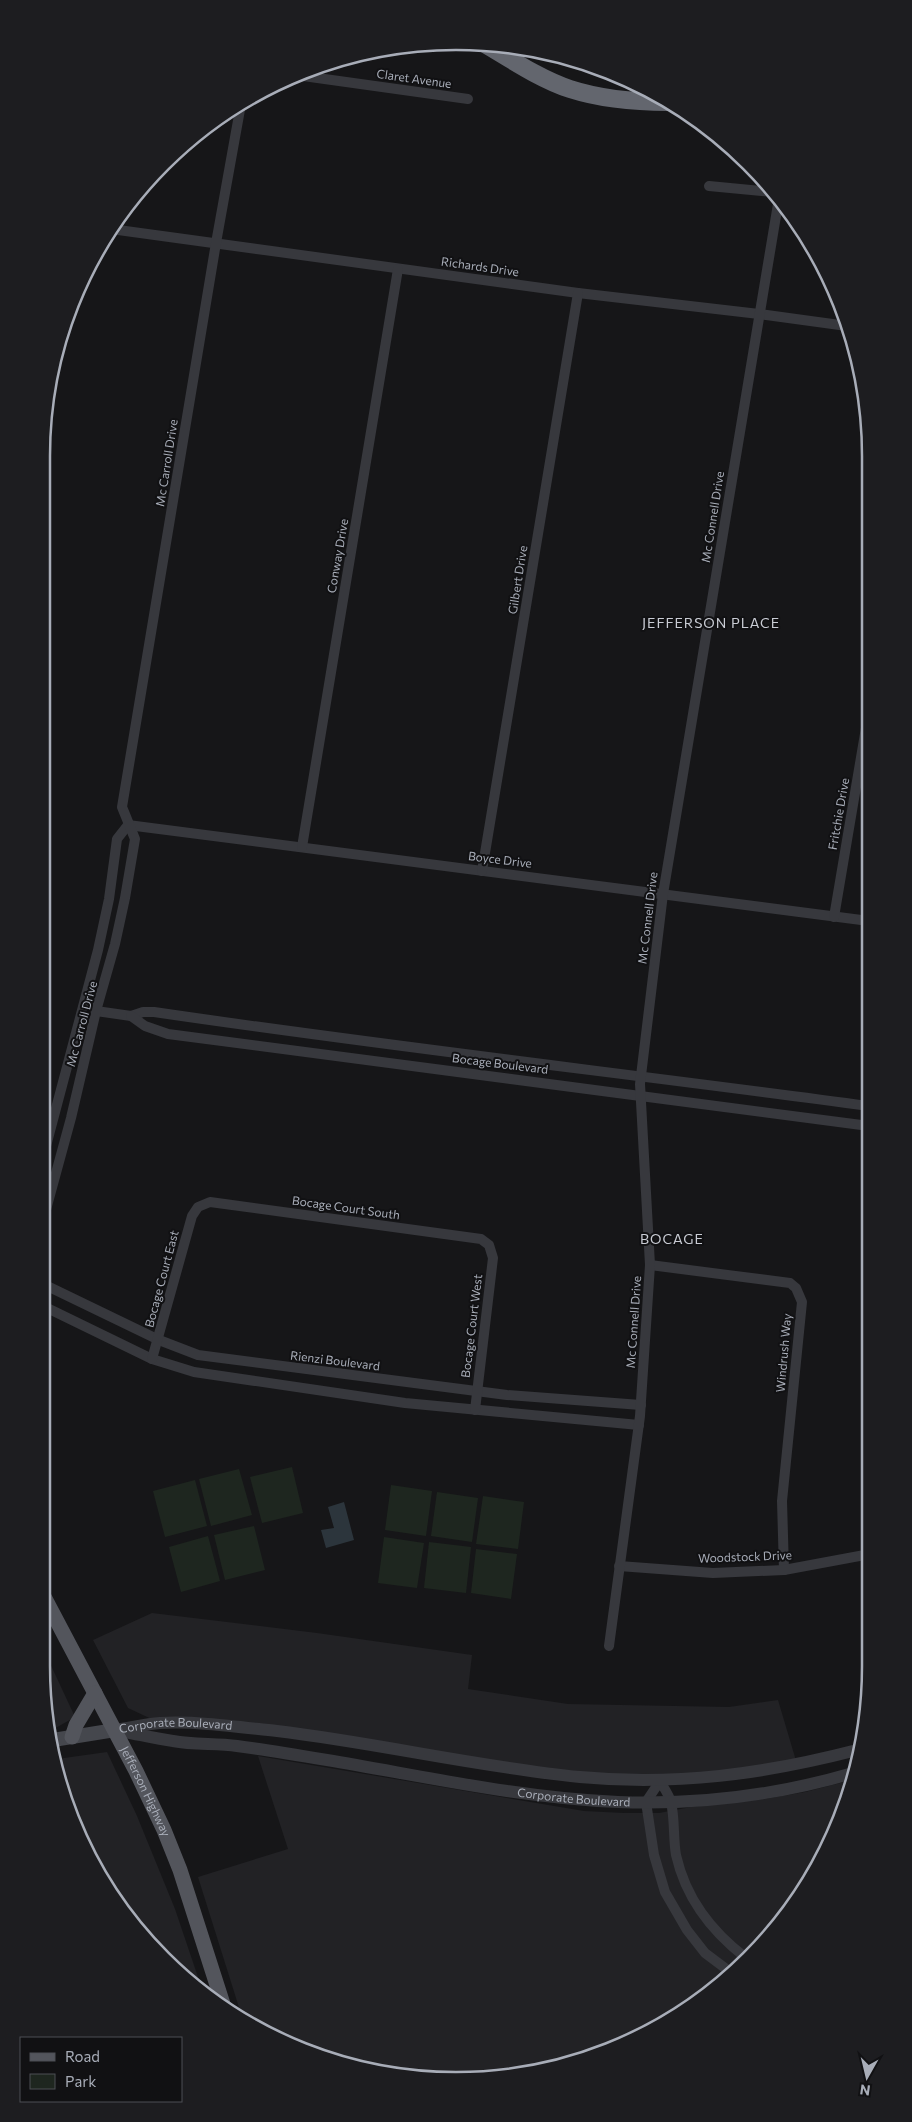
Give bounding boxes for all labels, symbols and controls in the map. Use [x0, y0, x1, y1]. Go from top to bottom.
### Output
street label: Claret Avenue [376, 66, 453, 90]
street label: Richards Drive [440, 254, 520, 278]
street label: Mc Carroll Drive [152, 418, 180, 507]
street label: Mc Connell Drive [698, 470, 726, 564]
street label: Conway Drive [324, 518, 350, 594]
street label: Gilbert Drive [505, 544, 529, 615]
district label: JEFFERSON PLACE [642, 614, 780, 631]
street label: Fritchie Drive [825, 777, 851, 851]
street label: Boyce Drive [467, 848, 533, 870]
street label: Mc Connell Drive [634, 871, 660, 965]
street label: Mc Carroll Drive [63, 979, 99, 1068]
street label: Bocage Boulevard [451, 1050, 549, 1076]
street label: Bocage Court South [291, 1192, 401, 1222]
street label: Bocage Court East [141, 1229, 181, 1329]
district label: BOCAGE [640, 1230, 704, 1247]
street label: Bocage Court West [458, 1273, 484, 1379]
street label: Mc Connell Drive [623, 1275, 643, 1369]
street label: Windrush Way [773, 1313, 793, 1393]
street label: Rienzi Boulevard [289, 1348, 381, 1372]
street label: Woodstock Drive [698, 1547, 792, 1565]
street label: Corporate Boulevard [118, 1715, 233, 1735]
street label: Jefferson Highway [117, 1744, 174, 1838]
street label: Corporate Boulevard [516, 1785, 631, 1808]
legend [20, 2037, 182, 2102]
text: Road [65, 2047, 100, 2065]
north arrow [842, 2052, 892, 2102]
text: Park [65, 2072, 96, 2090]
text: N [859, 2081, 872, 2100]

